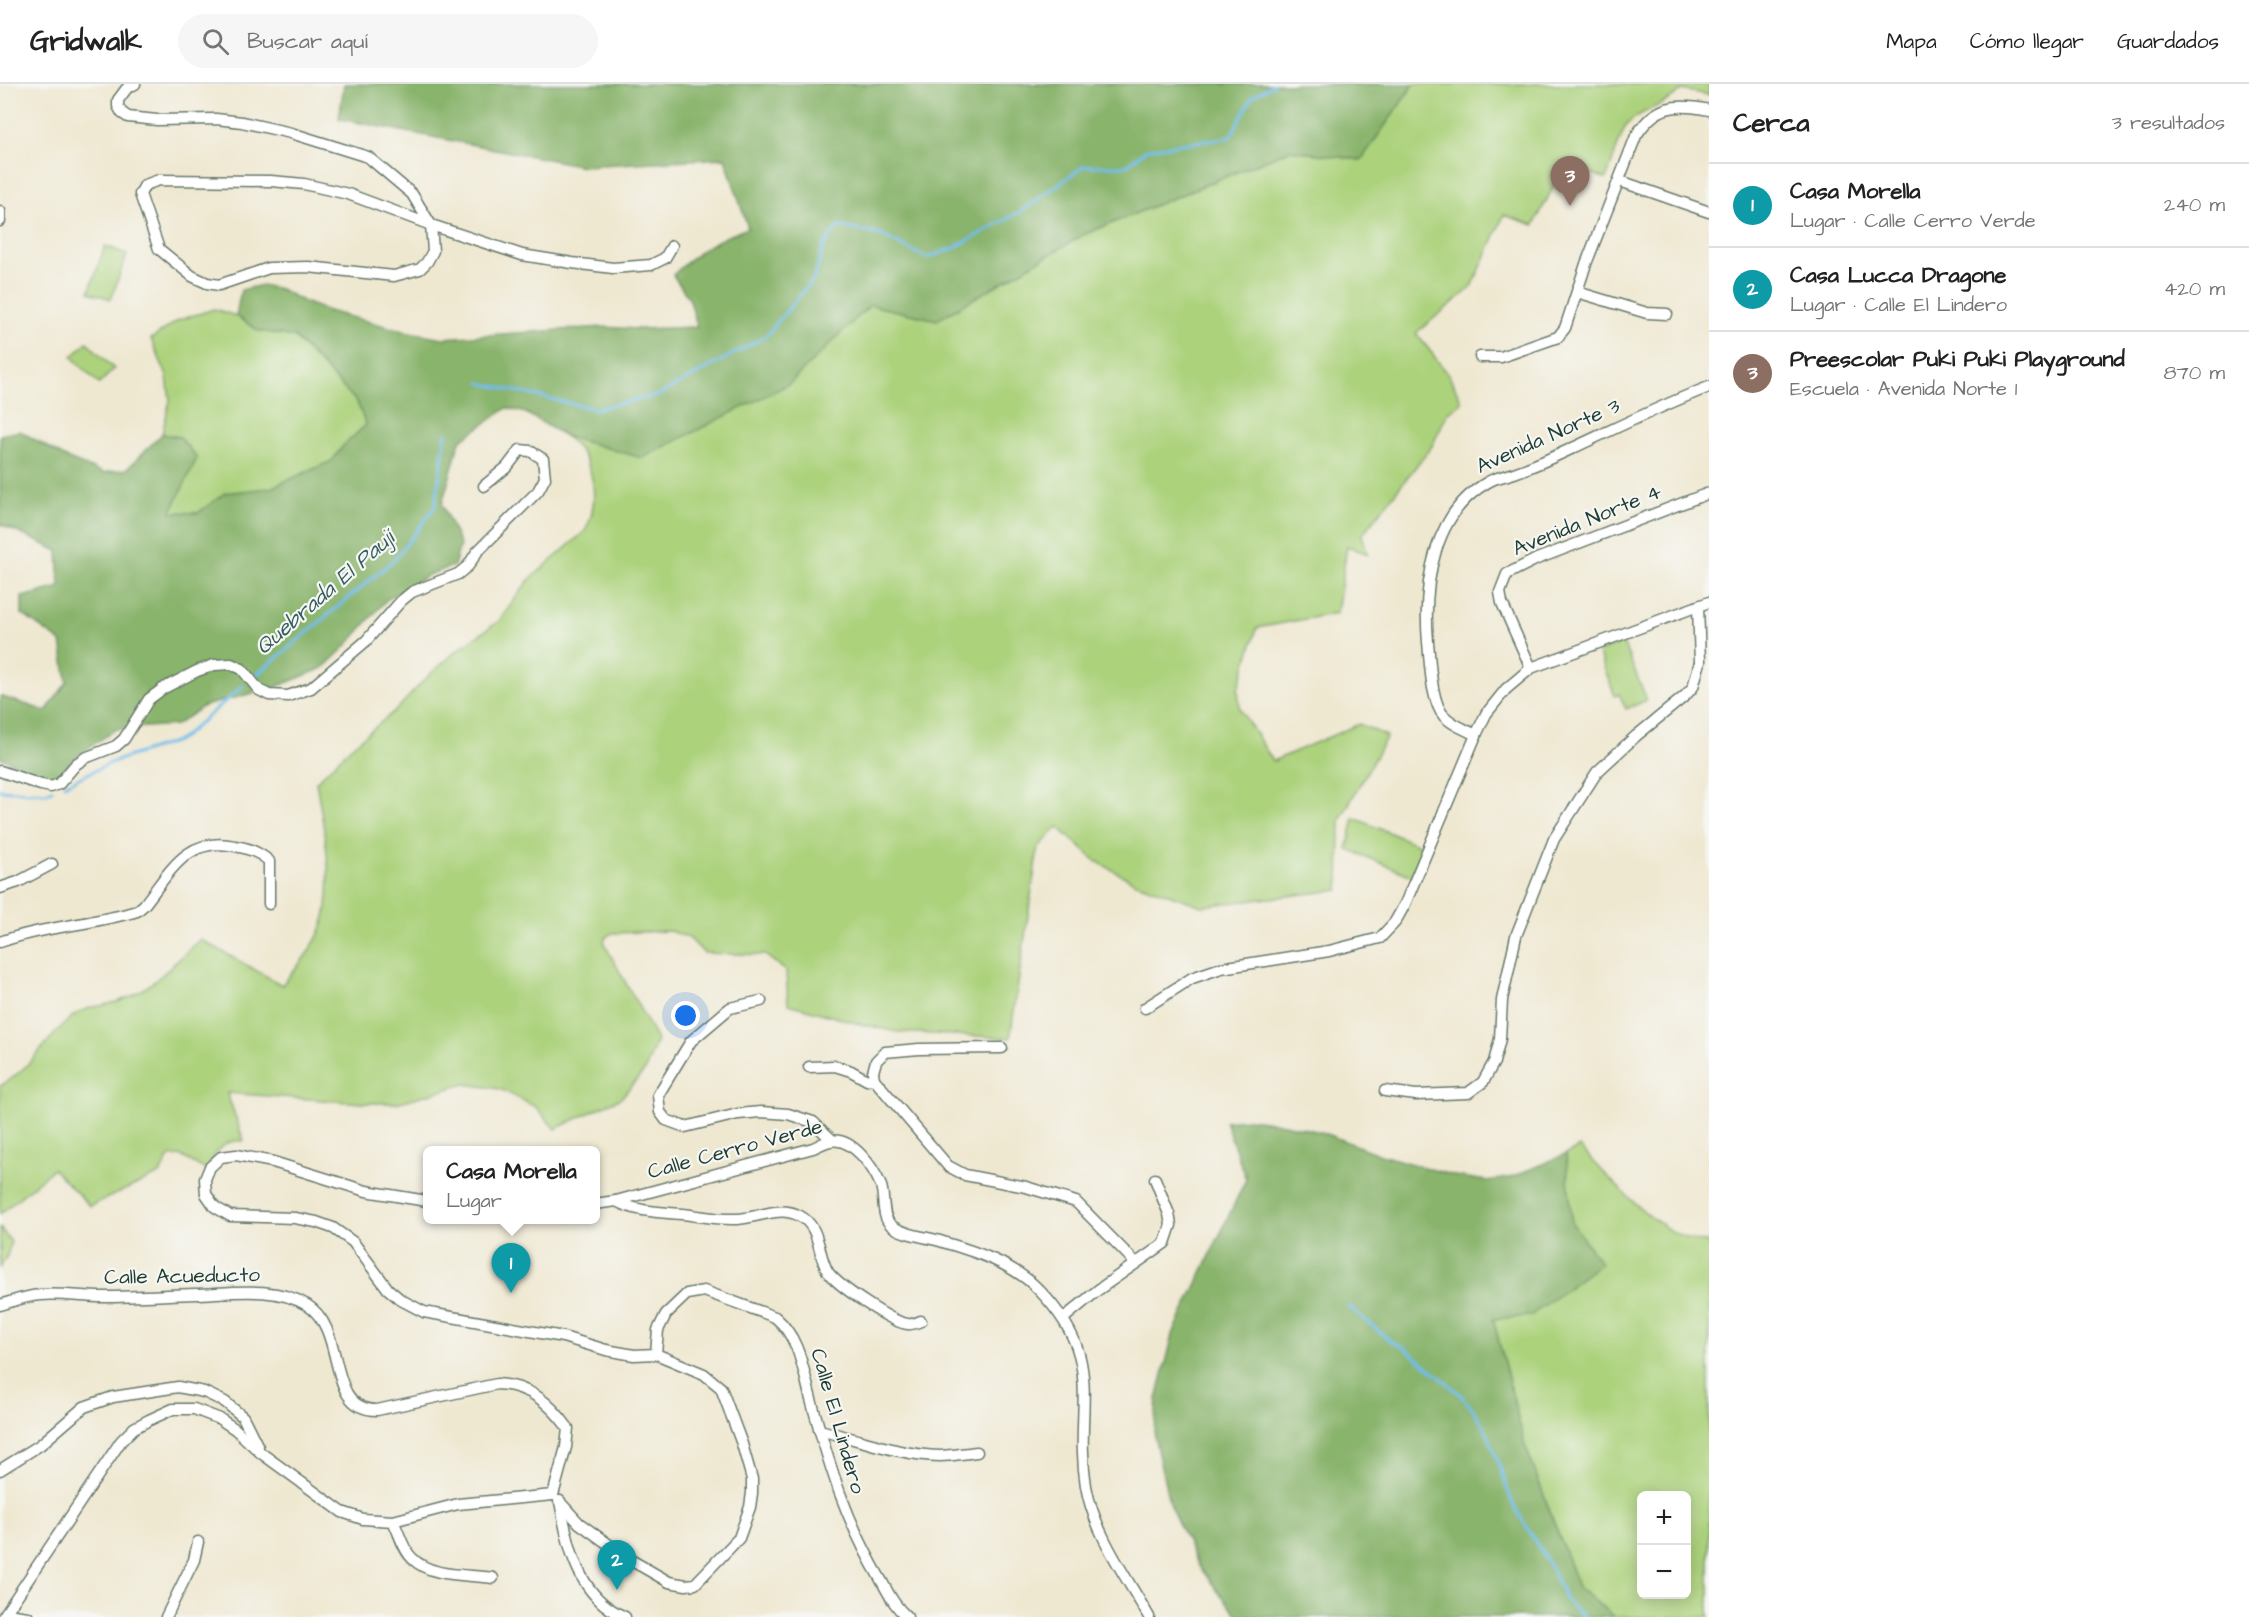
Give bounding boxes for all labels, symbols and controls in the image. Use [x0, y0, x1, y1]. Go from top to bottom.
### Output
search box [178, 14, 598, 68]
text: Gridwalk [30, 22, 142, 61]
icon: search [199, 25, 232, 58]
text: Buscar aquí [247, 26, 368, 57]
text: Mapa [1886, 27, 1937, 56]
text: Cómo llegar [1970, 27, 2084, 56]
text: Guardados [2117, 27, 2219, 56]
text: Cerca [1733, 105, 1810, 141]
text: 3 resultados [2112, 109, 2225, 137]
pin: 3 [1550, 156, 1590, 206]
text: Casa Morella [1790, 176, 1921, 207]
text: 1 [1751, 191, 1754, 219]
text: 240 m [2164, 191, 2225, 219]
text: Lugar · Calle Cerro Verde [1790, 207, 2036, 235]
text: Casa Lucca Dragone [1790, 260, 2006, 291]
text: 2 [1747, 275, 1758, 303]
text: 420 m [2164, 275, 2225, 303]
text: Lugar · Calle El Lindero [1790, 291, 2007, 319]
text: Preescolar Puki Puki Playground [1790, 344, 2125, 375]
text: 3 [1747, 359, 1758, 387]
text: 870 m [2164, 359, 2225, 387]
text: Escuela · Avenida Norte 1 [1790, 375, 2017, 403]
street label: Avenida Norte 3 [1471, 391, 1625, 481]
street label: Avenida Norte 4 [1508, 477, 1666, 563]
water label: Quebrada El Paují [249, 522, 404, 662]
your location [671, 1001, 700, 1030]
street label: Calle Cerro Verde [644, 1112, 826, 1186]
popup [423, 1146, 600, 1224]
text: Casa Morella [446, 1156, 577, 1187]
text: Lugar [446, 1187, 502, 1215]
pin: 1 [492, 1244, 530, 1293]
street label: Calle Acueducto [104, 1260, 260, 1292]
street label: Calle El Lindero [803, 1345, 873, 1497]
map controls [1637, 1491, 1691, 1599]
button: + [1637, 1491, 1691, 1545]
pin: 2 [598, 1540, 636, 1590]
button: − [1637, 1545, 1691, 1599]

